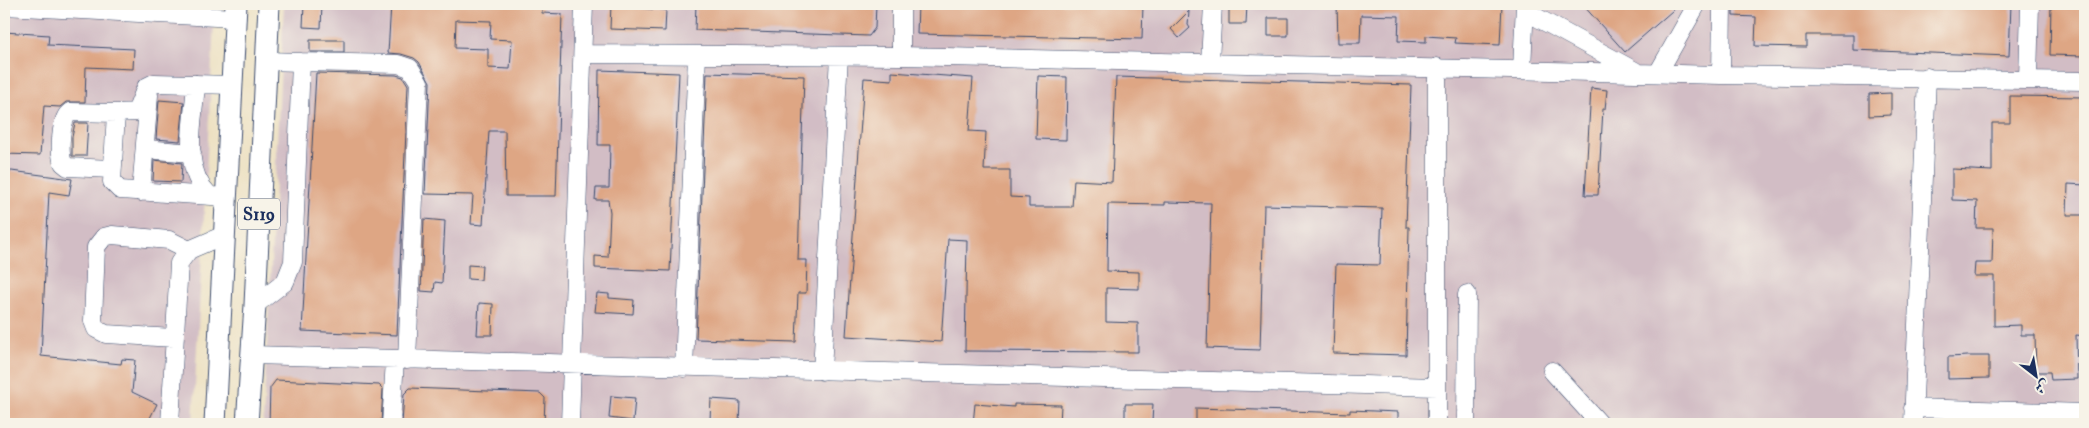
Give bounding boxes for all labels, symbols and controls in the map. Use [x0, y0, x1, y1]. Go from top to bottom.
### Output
road number: S119 [238, 198, 280, 230]
north arrow [2012, 350, 2062, 400]
text: ش [2032, 376, 2053, 398]

